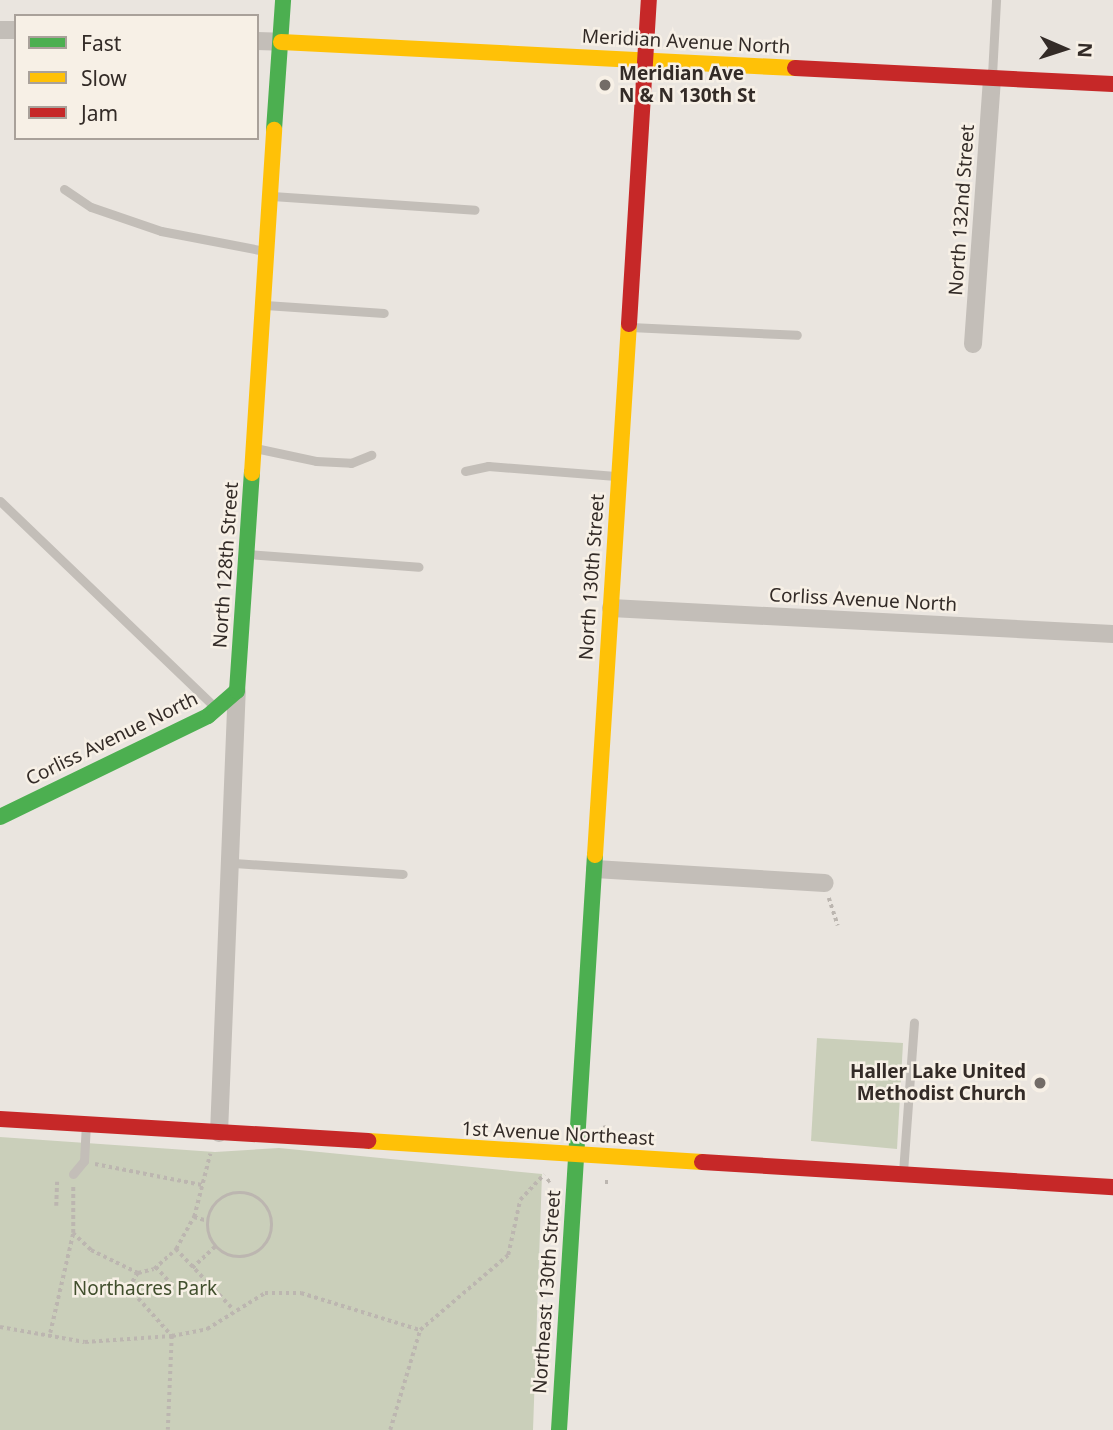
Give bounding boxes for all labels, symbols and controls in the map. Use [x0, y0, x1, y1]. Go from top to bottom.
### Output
legend [14, 14, 259, 140]
north arrow [1029, 14, 1099, 84]
street label: Meridian Avenue North [581, 25, 791, 59]
text: Fast [81, 29, 121, 57]
text: N [1072, 42, 1098, 58]
place label: Meridian Ave N & N 130th St [619, 63, 756, 107]
text: Slow [81, 64, 127, 92]
marker: Meridian Ave N & N 130th St [597, 77, 613, 93]
text: Jam [81, 99, 118, 127]
street label: North 132nd Street [945, 124, 979, 296]
street label: North 128th Street [209, 481, 243, 649]
street label: North 130th Street [575, 493, 609, 661]
street label: Corliss Avenue North [768, 584, 958, 616]
street label: Corliss Avenue North [22, 687, 202, 791]
place label: Haller Lake United Methodist Church [850, 1061, 1026, 1105]
marker: Haller Lake United Methodist Church [1032, 1075, 1048, 1091]
street label: 1st Avenue Northeast [461, 1118, 655, 1150]
street label: Northeast 130th Street [529, 1190, 565, 1394]
park label: Northacres Park [73, 1278, 217, 1300]

